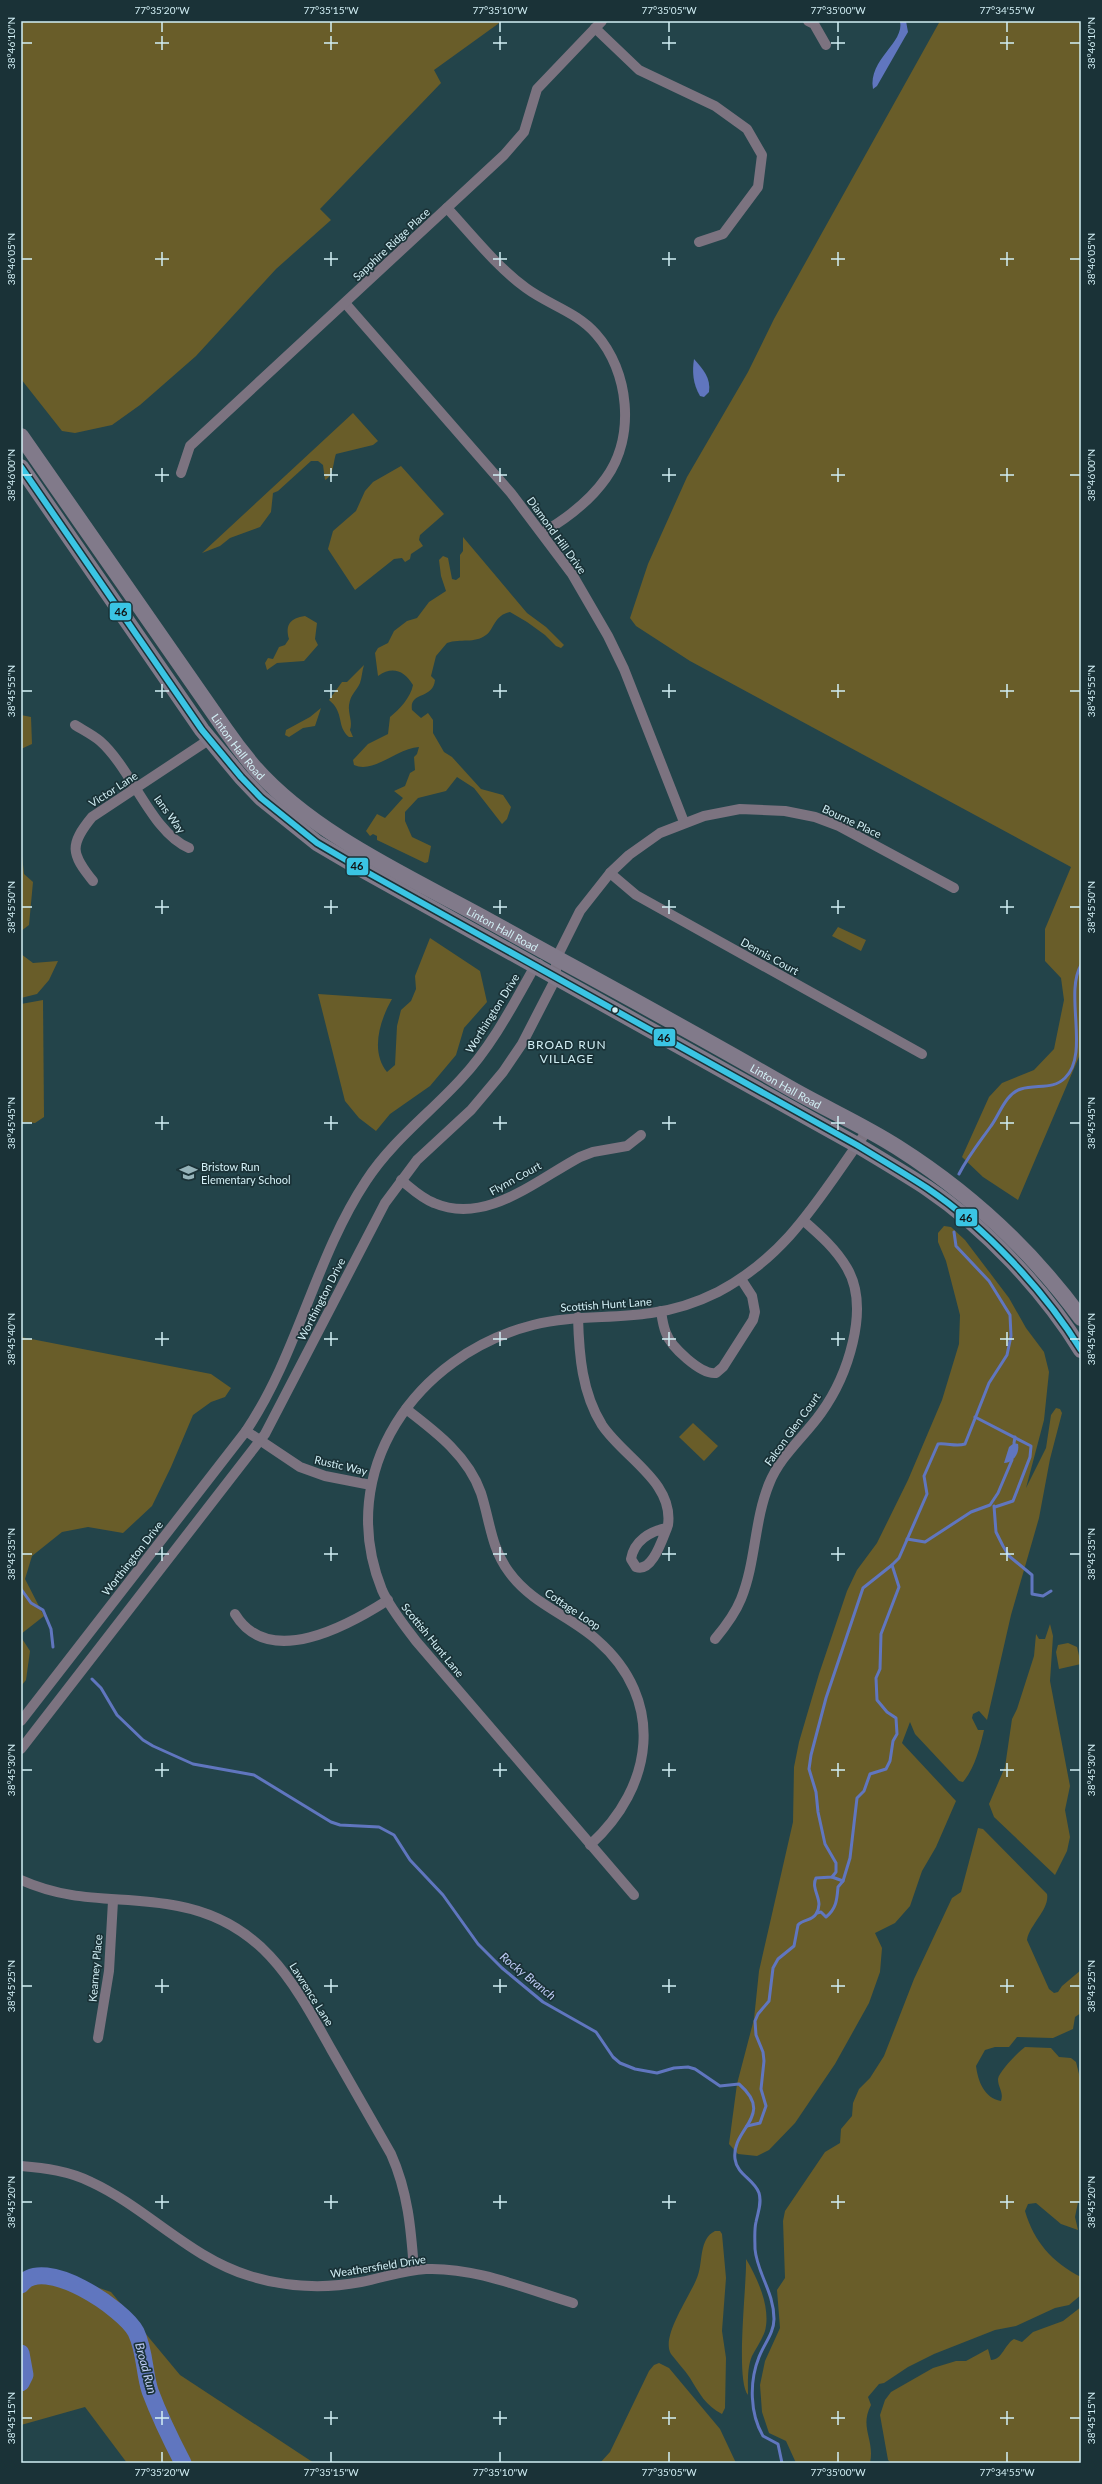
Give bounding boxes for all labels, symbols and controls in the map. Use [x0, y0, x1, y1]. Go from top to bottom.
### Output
text: 77°35'20"W [134, 4, 190, 16]
text: 77°35'15"W [303, 4, 359, 16]
text: 77°35'10"W [472, 4, 528, 16]
text: 77°35'05"W [641, 4, 697, 16]
text: 77°35'00"W [810, 4, 866, 16]
text: 77°34'55"W [979, 4, 1035, 16]
text: 38°46'10"N [5, 17, 17, 69]
text: 38°46'10"N [1085, 17, 1097, 69]
street label: Sapphire Ridge Place [350, 205, 432, 283]
text: 38°46'05"N [5, 233, 17, 285]
text: 38°46'05"N [1085, 233, 1097, 285]
text: 38°46'00"N [5, 449, 17, 501]
text: 38°46'00"N [1085, 449, 1097, 501]
street label: Diamond Hill Drive [525, 494, 589, 576]
line badge: 46 [109, 602, 132, 621]
text: 46 [115, 605, 128, 618]
text: 38°45'55"N [5, 665, 17, 717]
text: 38°45'55"N [1085, 665, 1097, 717]
street label: Linton Hall Road [209, 711, 268, 782]
street label: Victor Lane [86, 768, 140, 809]
street label: Ians Way [152, 792, 188, 836]
street label: Bourne Place [820, 802, 884, 840]
line badge: 46 [346, 857, 369, 876]
text: 46 [351, 859, 364, 872]
text: 38°45'50"N [5, 881, 17, 933]
text: 38°45'50"N [1085, 881, 1097, 933]
street label: Linton Hall Road [465, 904, 541, 953]
street label: Dennis Court [739, 935, 801, 977]
street label: Worthington Drive [462, 971, 522, 1055]
unlabelled marker [610, 1005, 620, 1015]
line badge: 46 [653, 1028, 676, 1047]
text: 46 [658, 1031, 671, 1044]
district label: BROAD RUN VILLAGE [527, 1037, 607, 1066]
street label: Linton Hall Road [748, 1060, 824, 1111]
text: 38°45'45"N [5, 1097, 17, 1149]
text: 38°45'45"N [1085, 1097, 1097, 1149]
street label: Flynn Court [487, 1158, 543, 1198]
place label: Bristow Run Elementary School [201, 1160, 291, 1186]
school or university icon: Bristow Run Elementary School [178, 1162, 198, 1182]
line badge: 46 [955, 1208, 978, 1227]
text: 46 [960, 1211, 973, 1224]
street label: Worthington Drive [295, 1255, 348, 1342]
street label: Scottish Hunt Lane [560, 1294, 652, 1314]
text: 38°45'40"N [5, 1313, 17, 1365]
text: 38°45'40"N [1085, 1313, 1097, 1365]
street label: Falcon Glen Court [761, 1390, 823, 1468]
street label: Rustic Way [313, 1453, 369, 1477]
street label: Worthington Drive [99, 1518, 165, 1598]
text: 38°45'35"N [5, 1528, 17, 1580]
text: 38°45'35"N [1085, 1528, 1097, 1580]
street label: Cottage Loop [543, 1586, 603, 1632]
street label: Scottish Hunt Lane [399, 1600, 467, 1680]
text: 38°45'30"N [5, 1744, 17, 1796]
text: 38°45'30"N [1085, 1744, 1097, 1796]
street label: Kearney Place [86, 1933, 104, 2002]
water label: Rocky Branch [497, 1949, 559, 2003]
text: 38°45'25"N [5, 1960, 17, 2012]
street label: Lawrence Lane [287, 1960, 337, 2028]
text: 38°45'25"N [1085, 1960, 1097, 2012]
text: 38°45'20"N [5, 2176, 17, 2228]
text: 38°45'20"N [1085, 2176, 1097, 2228]
street label: Weathersfield Drive [329, 2252, 427, 2280]
water label: Broad Run [132, 2341, 160, 2395]
text: 38°45'15"N [5, 2392, 17, 2444]
text: 38°45'15"N [1085, 2392, 1097, 2444]
text: 77°35'20"W [134, 2466, 190, 2478]
text: 77°35'15"W [303, 2466, 359, 2478]
text: 77°35'10"W [472, 2466, 528, 2478]
text: 77°35'05"W [641, 2466, 697, 2478]
text: 77°35'00"W [810, 2466, 866, 2478]
text: 77°34'55"W [979, 2466, 1035, 2478]

